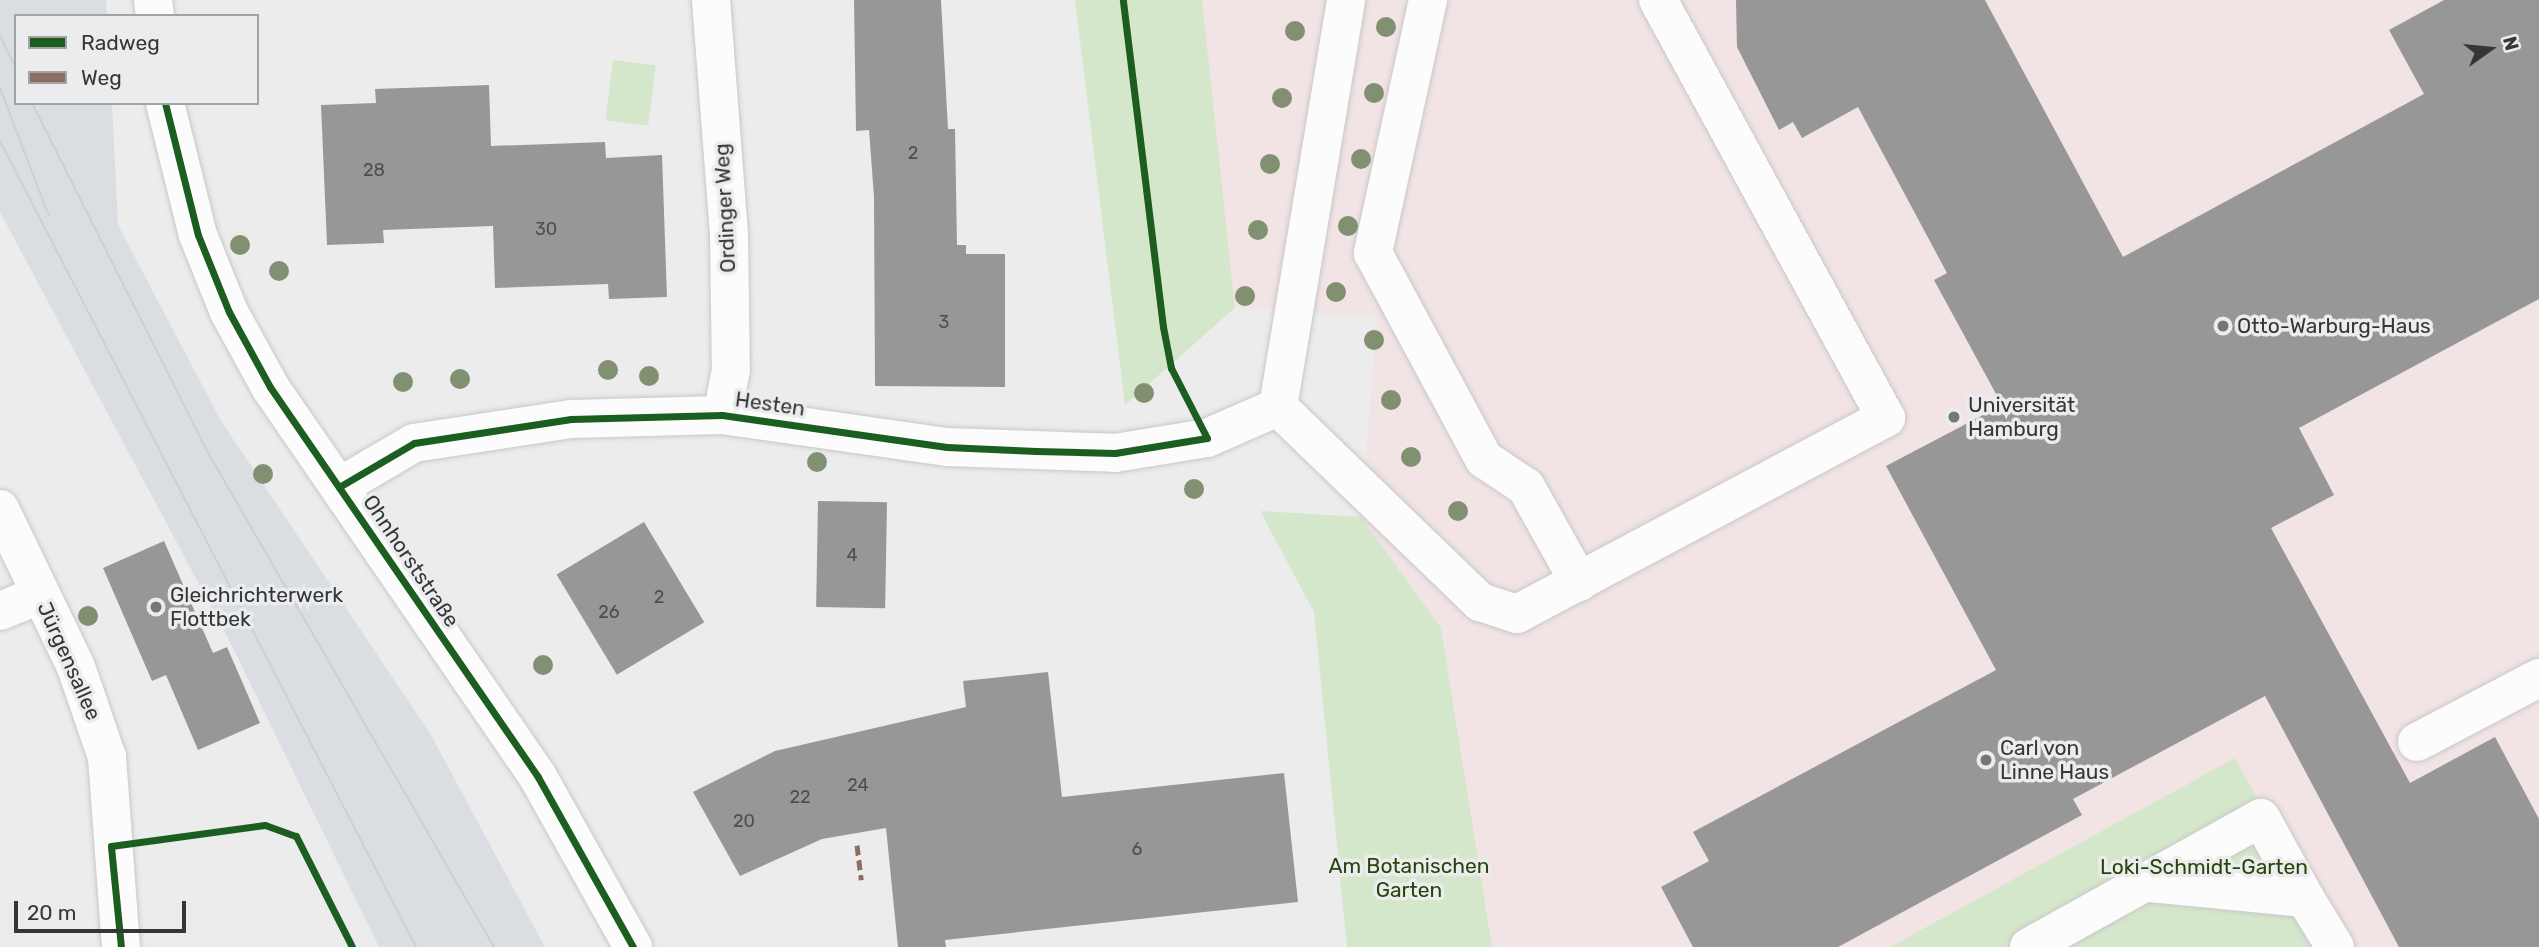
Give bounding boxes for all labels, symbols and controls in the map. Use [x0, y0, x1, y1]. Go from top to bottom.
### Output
legend [14, 14, 259, 105]
north arrow [2455, 14, 2525, 84]
text: Radweg [81, 30, 160, 55]
text: N [2498, 34, 2524, 53]
text: Weg [81, 65, 122, 90]
street label: Ordinger Weg [709, 142, 741, 274]
house number: 2 [908, 142, 918, 164]
house number: 28 [363, 159, 385, 181]
house number: 30 [535, 218, 557, 240]
house number: 3 [939, 311, 949, 333]
place label: Otto-Warburg-Haus [2237, 313, 2431, 339]
marker: Otto-Warburg-Haus [2215, 318, 2231, 334]
street label: Hesten [734, 387, 806, 421]
place label: Universität Hamburg [1968, 392, 2075, 442]
marker: Universität Hamburg [1946, 409, 1962, 425]
street label: Ohnhorststraße [358, 490, 464, 632]
house number: 4 [846, 544, 858, 566]
place label: Gleichrichterwerk Flottbek [170, 582, 343, 632]
house number: 2 [654, 586, 664, 608]
street label: Jürgensallee [32, 598, 106, 724]
marker: Gleichrichterwerk Flottbek [148, 599, 164, 615]
house number: 26 [598, 601, 620, 623]
place label: Carl von Linne Haus [2000, 735, 2109, 785]
marker: Carl von Linne Haus [1978, 752, 1994, 768]
house number: 24 [847, 774, 869, 796]
house number: 22 [789, 786, 811, 808]
house number: 20 [733, 810, 755, 832]
house number: 6 [1132, 838, 1142, 860]
park label: Am Botanischen Garten [1328, 853, 1490, 903]
park label: Loki-Schmidt-Garten [2100, 854, 2308, 880]
scale bar [18, 888, 189, 932]
text: 20 m [27, 900, 76, 925]

